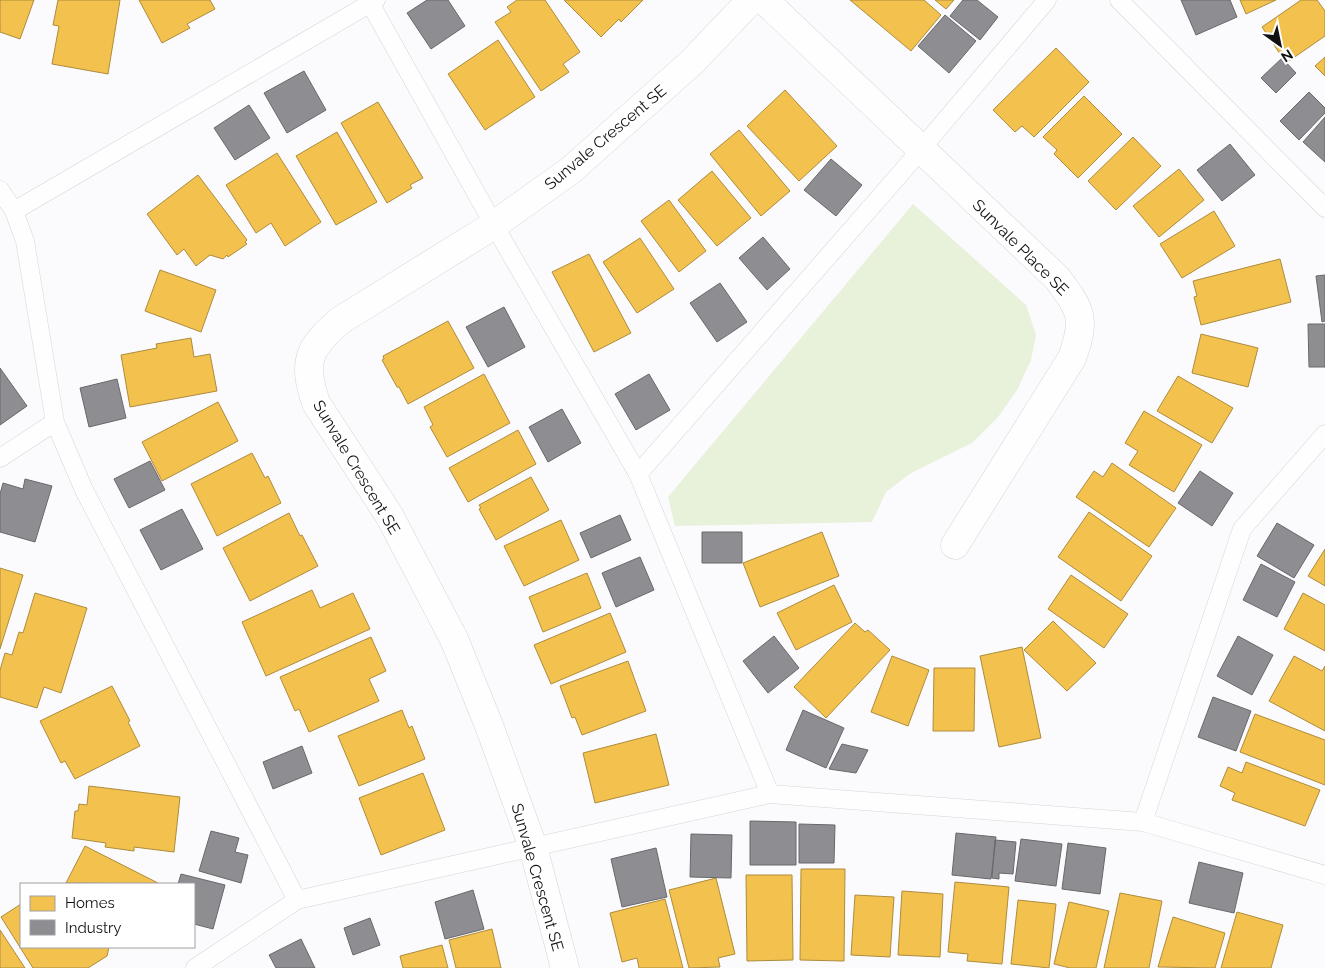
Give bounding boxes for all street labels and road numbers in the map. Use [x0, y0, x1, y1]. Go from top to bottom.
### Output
street label: Sunvale Crescent SE [541, 81, 670, 194]
street label: Sunvale Place SE [969, 195, 1073, 299]
street label: Sunvale Crescent SE [309, 397, 404, 538]
street label: Sunvale Crescent SE [507, 801, 568, 954]

